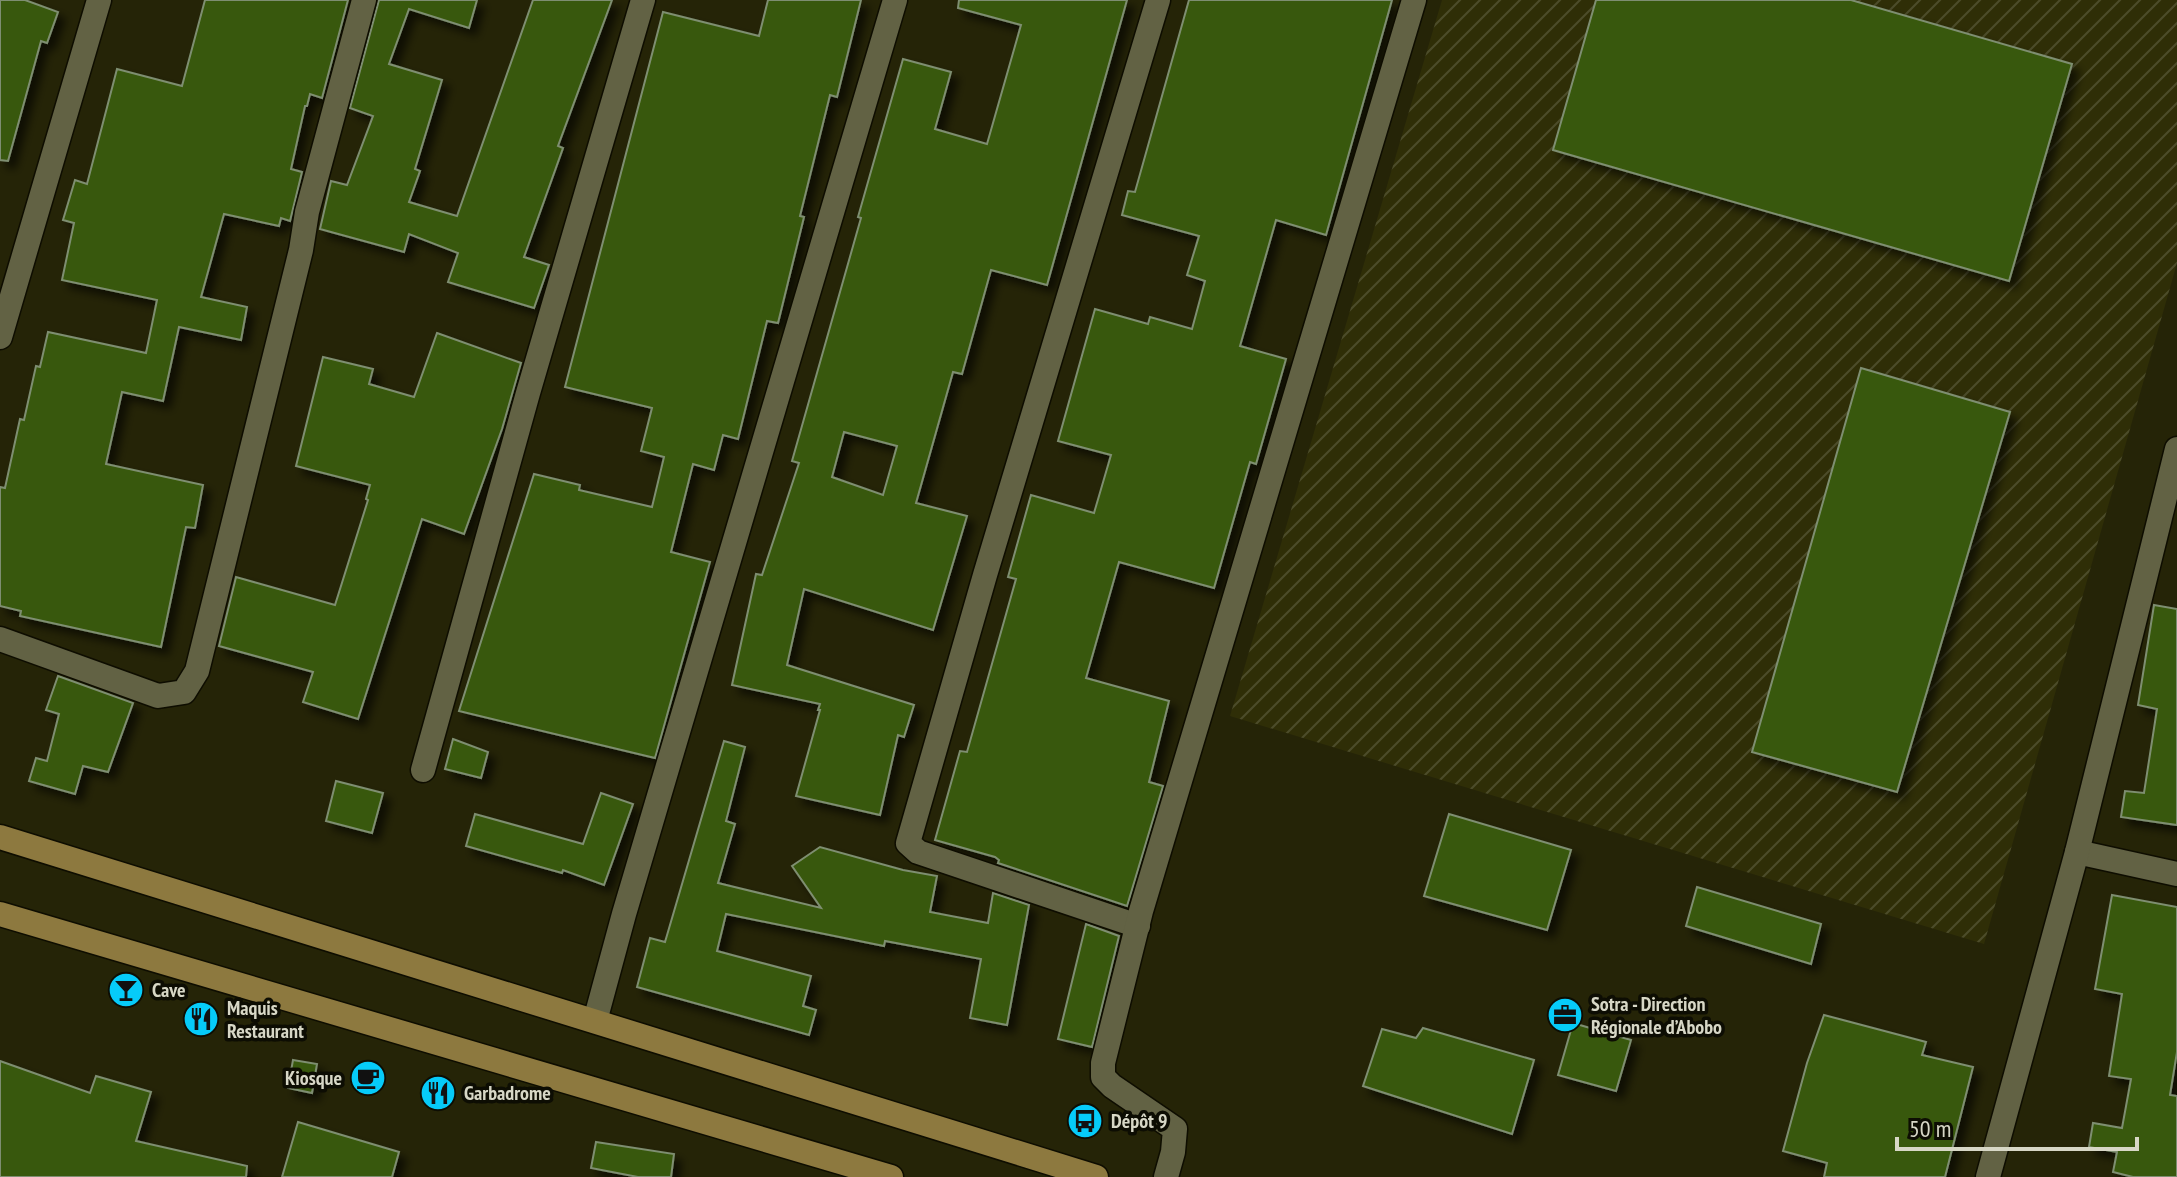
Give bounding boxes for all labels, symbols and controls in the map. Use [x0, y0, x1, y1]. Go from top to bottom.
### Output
bar icon: Cave [107, 971, 145, 1009]
place label: Cave [152, 977, 186, 1003]
place label: Sotra - Direction Régionale d’Abobo [1591, 991, 1722, 1040]
place label: Maquis Restaurant [227, 995, 304, 1044]
office icon: Sotra - Direction Régionale d’Abobo [1546, 996, 1584, 1034]
restaurant icon: Maquis Restaurant [182, 1000, 220, 1038]
cafe icon: Kiosque [349, 1059, 387, 1097]
place label: Kiosque [285, 1065, 342, 1091]
restaurant icon: Garbadrome [419, 1074, 457, 1112]
place label: Garbadrome [464, 1080, 551, 1106]
scale bar [1897, 1101, 2137, 1151]
bus stop icon: Dépôt 9 [1066, 1102, 1104, 1140]
place label: Dépôt 9 [1111, 1108, 1168, 1134]
text: 50 m [1909, 1113, 1951, 1144]

